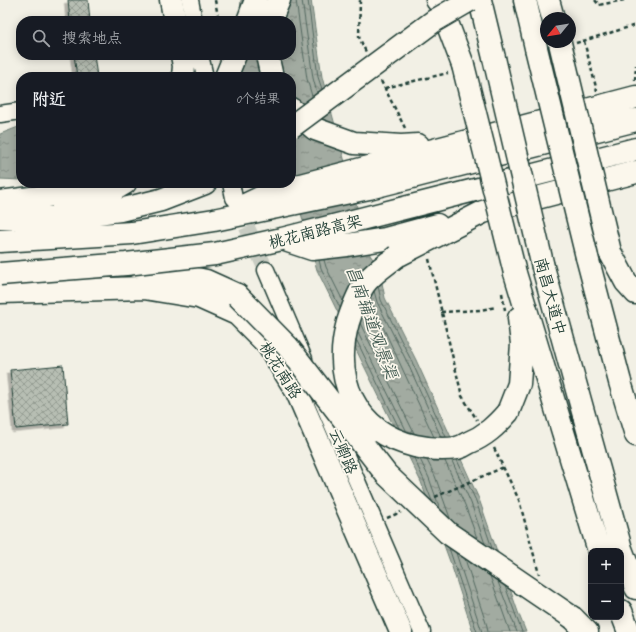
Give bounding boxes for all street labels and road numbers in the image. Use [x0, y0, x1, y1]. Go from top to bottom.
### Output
street label: 桃花南路高架 [266, 211, 364, 253]
street label: 南昌大道中 [530, 255, 570, 337]
street label: 桃花南路 [255, 338, 306, 403]
street label: 云卿路 [324, 425, 362, 477]

